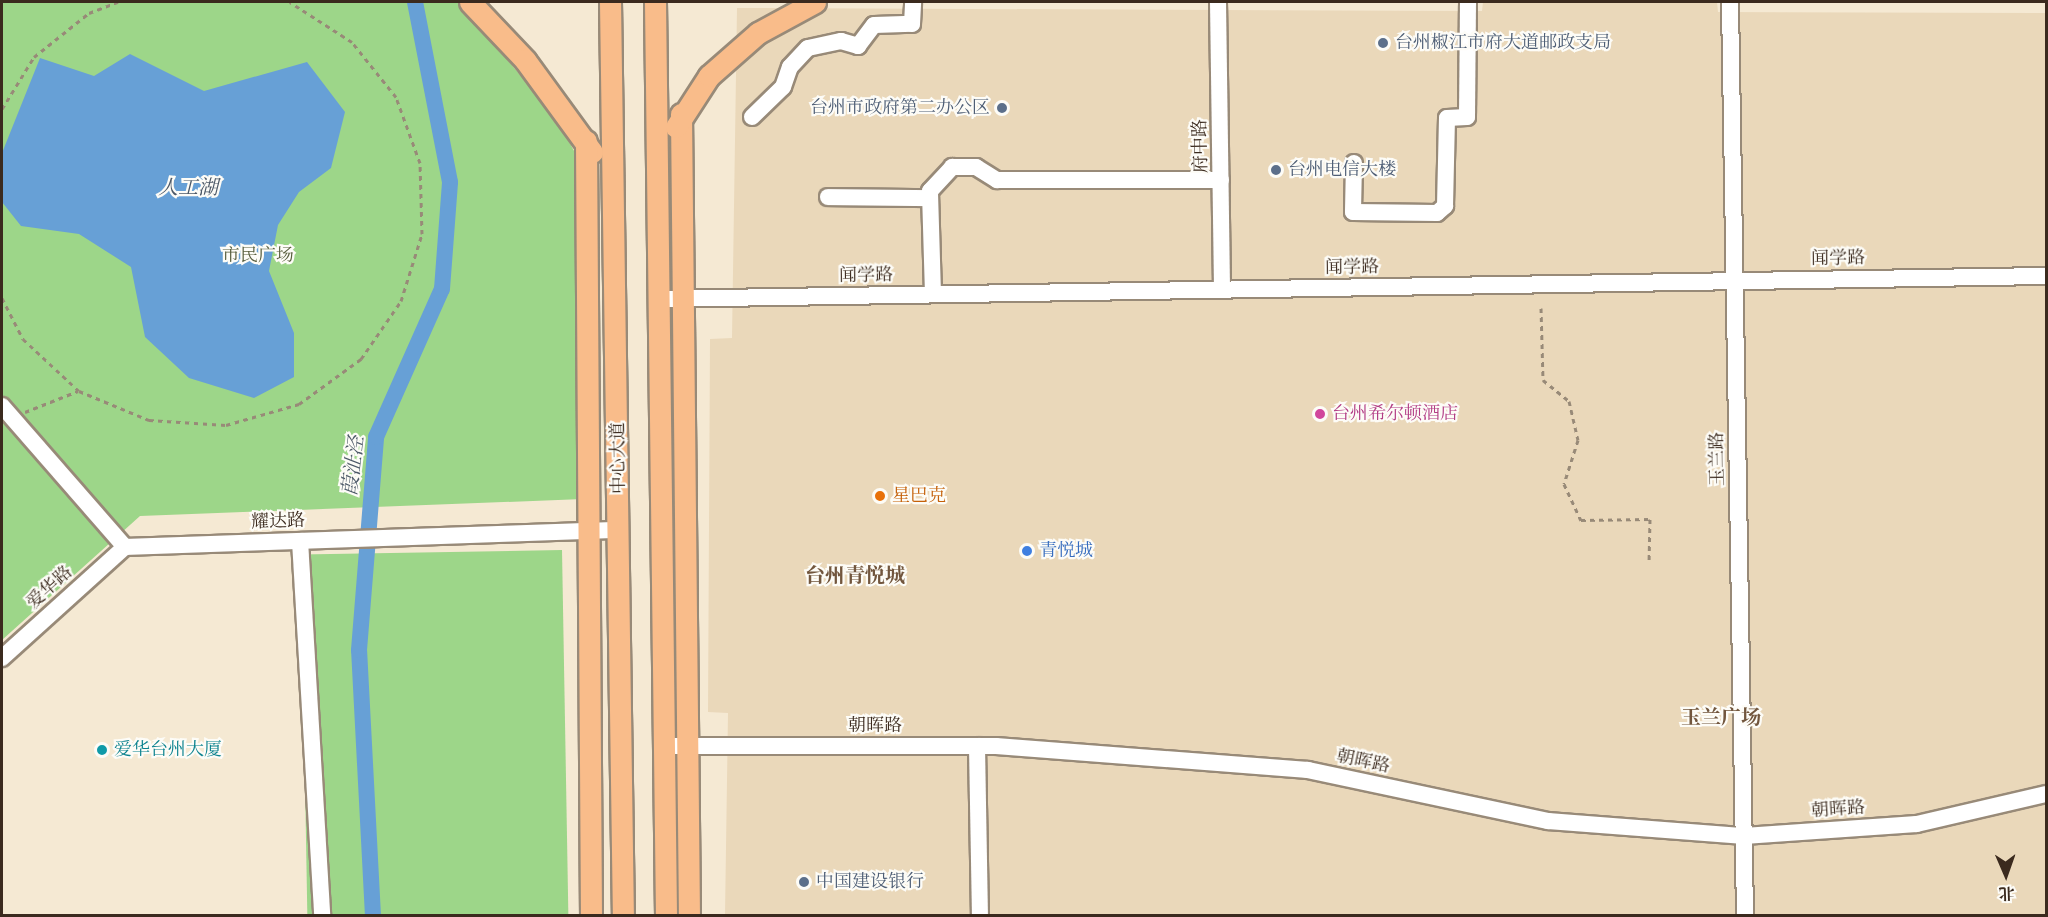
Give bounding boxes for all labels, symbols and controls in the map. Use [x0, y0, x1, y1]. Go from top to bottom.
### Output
place label: 台州椒江市府大道邮政支局 [1395, 32, 1611, 54]
marker: 台州椒江市府大道邮政支局 [1376, 36, 1390, 50]
place label: 台州市政府第二办公区 [810, 97, 990, 119]
marker: 台州市政府第二办公区 [995, 101, 1009, 115]
street label: 府中路 [1190, 119, 1212, 173]
place label: 台州电信大楼 [1288, 159, 1396, 181]
marker: 台州电信大楼 [1269, 163, 1283, 177]
water label: 人工湖 [158, 176, 218, 200]
park label: 市民广场 [222, 245, 294, 267]
street label: 闻学路 [1811, 248, 1865, 270]
street label: 闻学路 [1325, 257, 1379, 279]
street label: 闻学路 [839, 265, 893, 287]
place label: 台州希尔顿酒店 [1332, 403, 1458, 425]
marker: 台州希尔顿酒店 [1313, 407, 1327, 421]
street label: 中心大道 [608, 422, 630, 494]
street label: 玉兰路 [1707, 432, 1729, 486]
water label: 葭沚泾 [338, 435, 370, 497]
place label: 星巴克 [892, 485, 946, 507]
marker: 星巴克 [873, 489, 887, 503]
street label: 耀达路 [251, 510, 305, 534]
place label: 青悦城 [1039, 540, 1093, 562]
marker: 青悦城 [1020, 544, 1034, 558]
street label: 爱华路 [23, 562, 77, 614]
district label: 台州青悦城 [805, 564, 905, 588]
district label: 玉兰广场 [1681, 706, 1761, 730]
street label: 朝晖路 [848, 715, 902, 737]
place label: 爱华台州大厦 [114, 739, 222, 761]
marker: 爱华台州大厦 [95, 743, 109, 757]
street label: 朝晖路 [1334, 746, 1392, 778]
street label: 朝晖路 [1810, 797, 1866, 823]
north arrow [1976, 845, 2036, 905]
place label: 中国建设银行 [816, 871, 924, 893]
marker: 中国建设银行 [797, 875, 811, 889]
text: 北 [1998, 883, 2015, 903]

